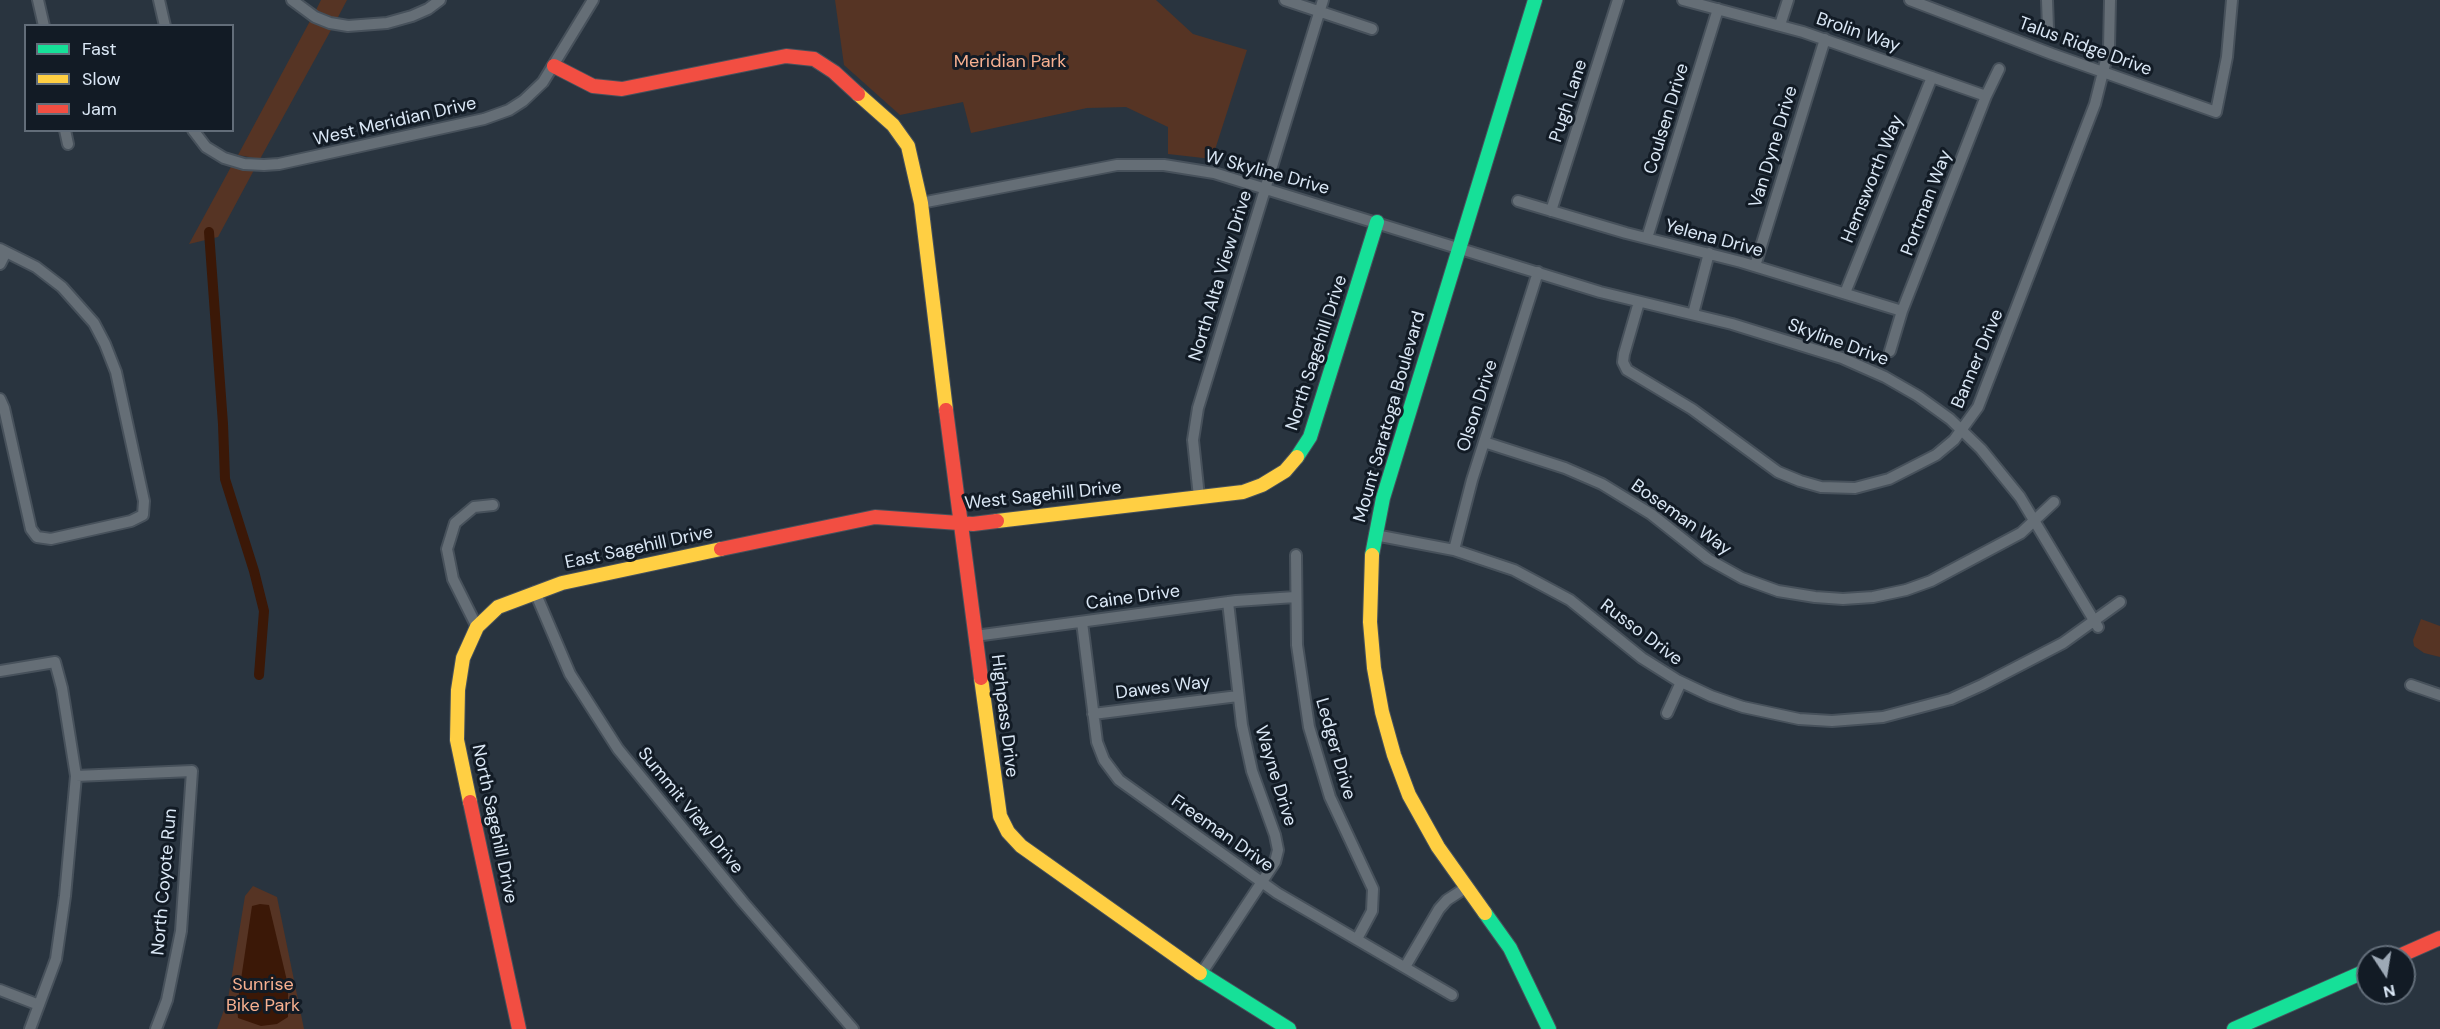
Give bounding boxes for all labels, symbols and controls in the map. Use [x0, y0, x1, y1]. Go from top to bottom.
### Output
street label: Brolin Way [1813, 9, 1903, 57]
street label: Talus Ridge Drive [2015, 13, 2155, 81]
legend [24, 24, 234, 132]
text: Fast [82, 37, 117, 61]
park label: Meridian Park [954, 51, 1066, 73]
street label: Pugh Lane [1545, 57, 1593, 145]
street label: Coulsen Drive [1640, 61, 1694, 177]
text: Slow [82, 67, 121, 91]
street label: Van Dyne Drive [1745, 83, 1803, 211]
street label: West Meridian Drive [311, 93, 479, 151]
text: Jam [82, 97, 117, 121]
street label: Hemsworth Way [1837, 112, 1909, 246]
street label: W Skyline Drive [1202, 146, 1332, 200]
street label: Portman Way [1897, 147, 1957, 259]
street label: North Alta View Drive [1185, 188, 1257, 364]
street label: Yelena Drive [1662, 216, 1766, 262]
street label: North Sagehill Drive [1282, 273, 1352, 433]
street label: Banner Drive [1947, 306, 2009, 412]
street label: Mount Saratoga Boulevard [1349, 309, 1431, 525]
street label: Skyline Drive [1785, 315, 1891, 371]
street label: Olson Drive [1453, 357, 1503, 455]
street label: Boseman Way [1627, 475, 1735, 561]
street label: West Sagehill Drive [964, 477, 1122, 515]
street label: East Sagehill Drive [563, 522, 715, 574]
street label: Caine Drive [1084, 581, 1182, 615]
street label: Russo Drive [1596, 595, 1686, 671]
street label: Highpass Drive [986, 653, 1022, 779]
street label: Dawes Way [1114, 671, 1212, 705]
street label: Ledger Drive [1310, 696, 1360, 802]
street label: Wayne Drive [1249, 723, 1301, 829]
street label: North Sagehill Drive [467, 742, 521, 906]
street label: Summit View Drive [632, 743, 748, 879]
street label: Freeman Drive [1167, 791, 1277, 877]
street label: North Coyote Run [148, 808, 182, 956]
north arrow [2356, 945, 2416, 1005]
park label: Sunrise Bike Park [226, 974, 300, 1016]
text: N [2382, 980, 2397, 1003]

